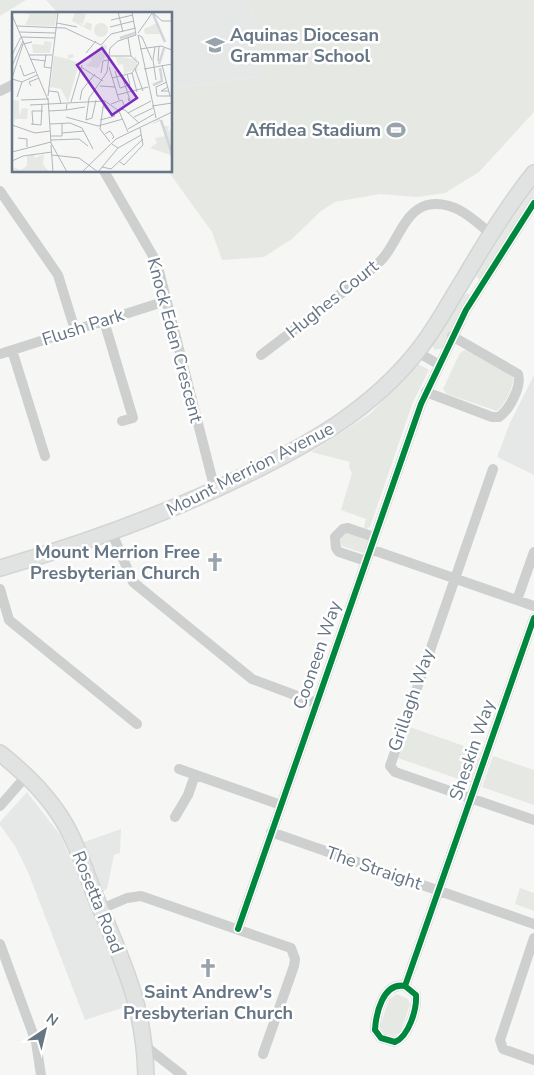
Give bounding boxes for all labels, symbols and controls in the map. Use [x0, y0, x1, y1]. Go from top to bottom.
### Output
inset map [12, 12, 172, 172]
place label: Aquinas Diocesan Grammar School [230, 23, 379, 68]
school or university icon: Aquinas Diocesan Grammar School [204, 34, 226, 56]
place label: Affidea Stadium [246, 118, 381, 142]
sports icon: Affidea Stadium [385, 119, 407, 141]
street label: Hughes Court [281, 254, 384, 344]
street label: Knock Eden Crescent [141, 255, 209, 426]
street label: Flush Park [39, 302, 128, 352]
street label: Mount Merrion Avenue [162, 416, 338, 522]
place label: Mount Merrion Free Presbyterian Church [30, 540, 200, 585]
church icon: Mount Merrion Free Presbyterian Church [204, 551, 226, 573]
street label: Cooneen Way [287, 597, 347, 712]
street label: Grillagh Way [382, 645, 440, 754]
street label: Sheskin Way [444, 696, 501, 804]
street label: The Straight [323, 840, 426, 896]
street label: Rosetta Road [67, 847, 129, 957]
church icon: Saint Andrew's Presbyterian Church [197, 957, 219, 979]
place label: Saint Andrew's Presbyterian Church [123, 980, 293, 1025]
north arrow [20, 1005, 70, 1055]
text: N [42, 1009, 62, 1031]

